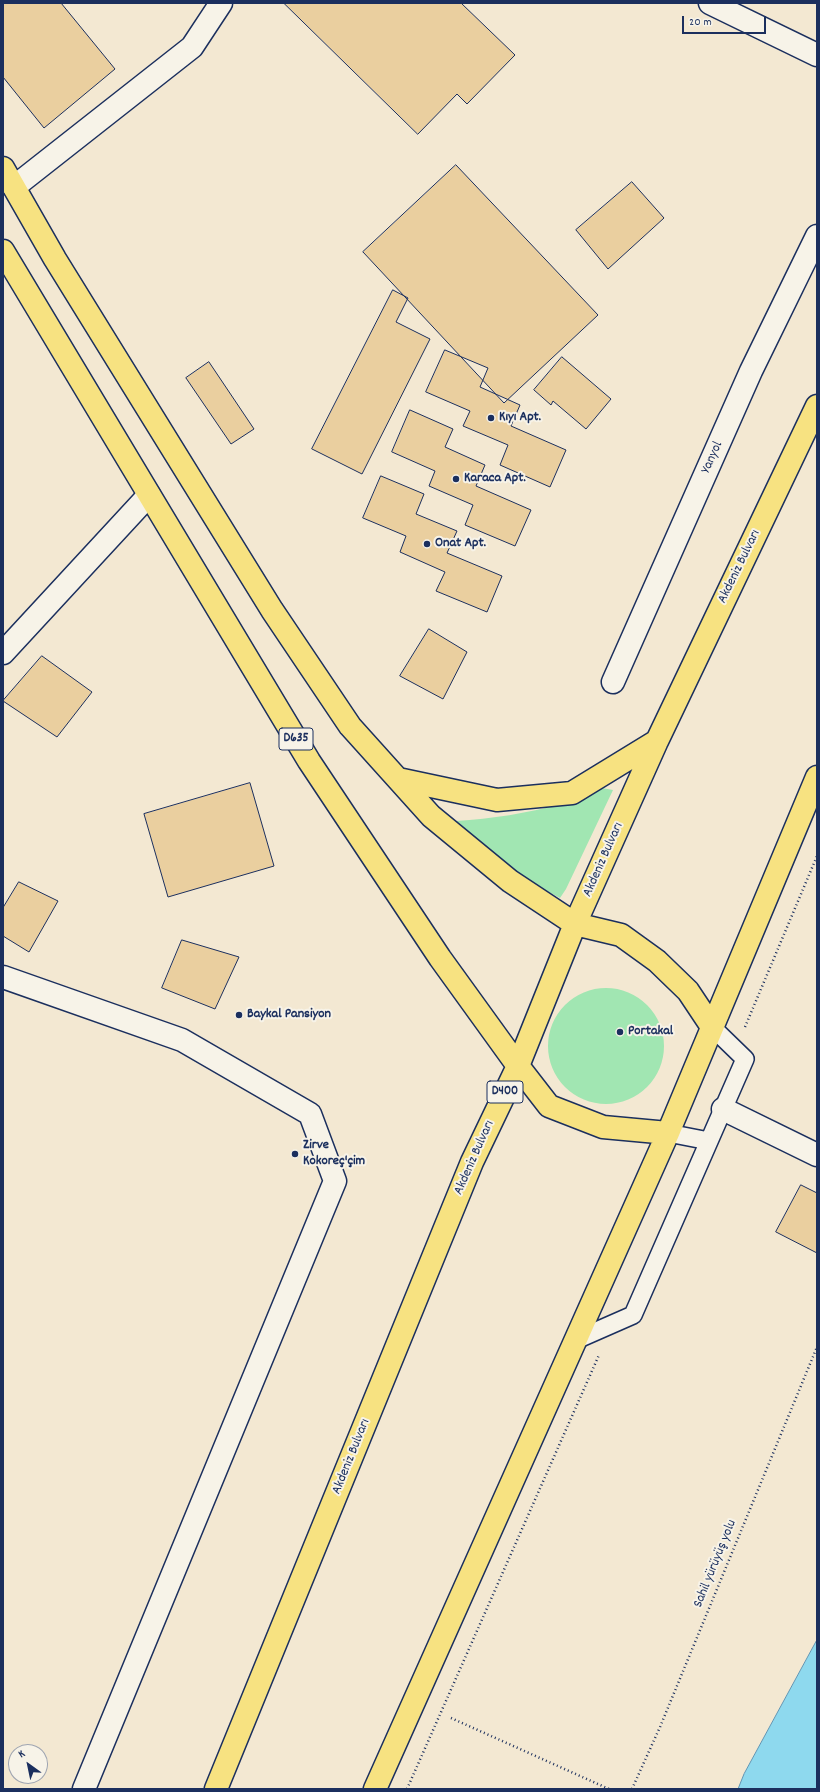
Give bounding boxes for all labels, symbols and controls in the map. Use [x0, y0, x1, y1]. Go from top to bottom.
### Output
scale bar [684, 8, 768, 34]
text: 20 m [689, 14, 712, 31]
place label: Kıyı Apt. [499, 410, 541, 426]
marker: Kıyı Apt. [486, 413, 496, 423]
street label: Yanyol [699, 439, 727, 477]
place label: Karaca Apt. [464, 471, 526, 487]
marker: Karaca Apt. [451, 474, 461, 484]
street label: Akdeniz Bulvarı [715, 527, 765, 607]
place label: Onat Apt. [435, 536, 486, 552]
marker: Onat Apt. [422, 539, 432, 549]
road number: D635 [279, 728, 313, 750]
street label: Akdeniz Bulvarı [580, 820, 628, 900]
place label: Baykal Pansiyon [247, 1007, 331, 1023]
marker: Baykal Pansiyon [234, 1010, 244, 1020]
place label: Portakal [628, 1024, 673, 1040]
marker: Portakal [615, 1027, 625, 1037]
road number: D400 [487, 1081, 523, 1103]
street label: Akdeniz Bulvarı [451, 1118, 499, 1198]
place label: Zirve Kokoreç'çim [303, 1138, 365, 1170]
marker: Zirve Kokoreç'çim [290, 1149, 300, 1159]
street label: Akdeniz Bulvarı [329, 1417, 375, 1497]
street label: Sahil yürüyüş yolu [691, 1518, 741, 1610]
north arrow [8, 1744, 48, 1784]
text: K [16, 1747, 29, 1763]

